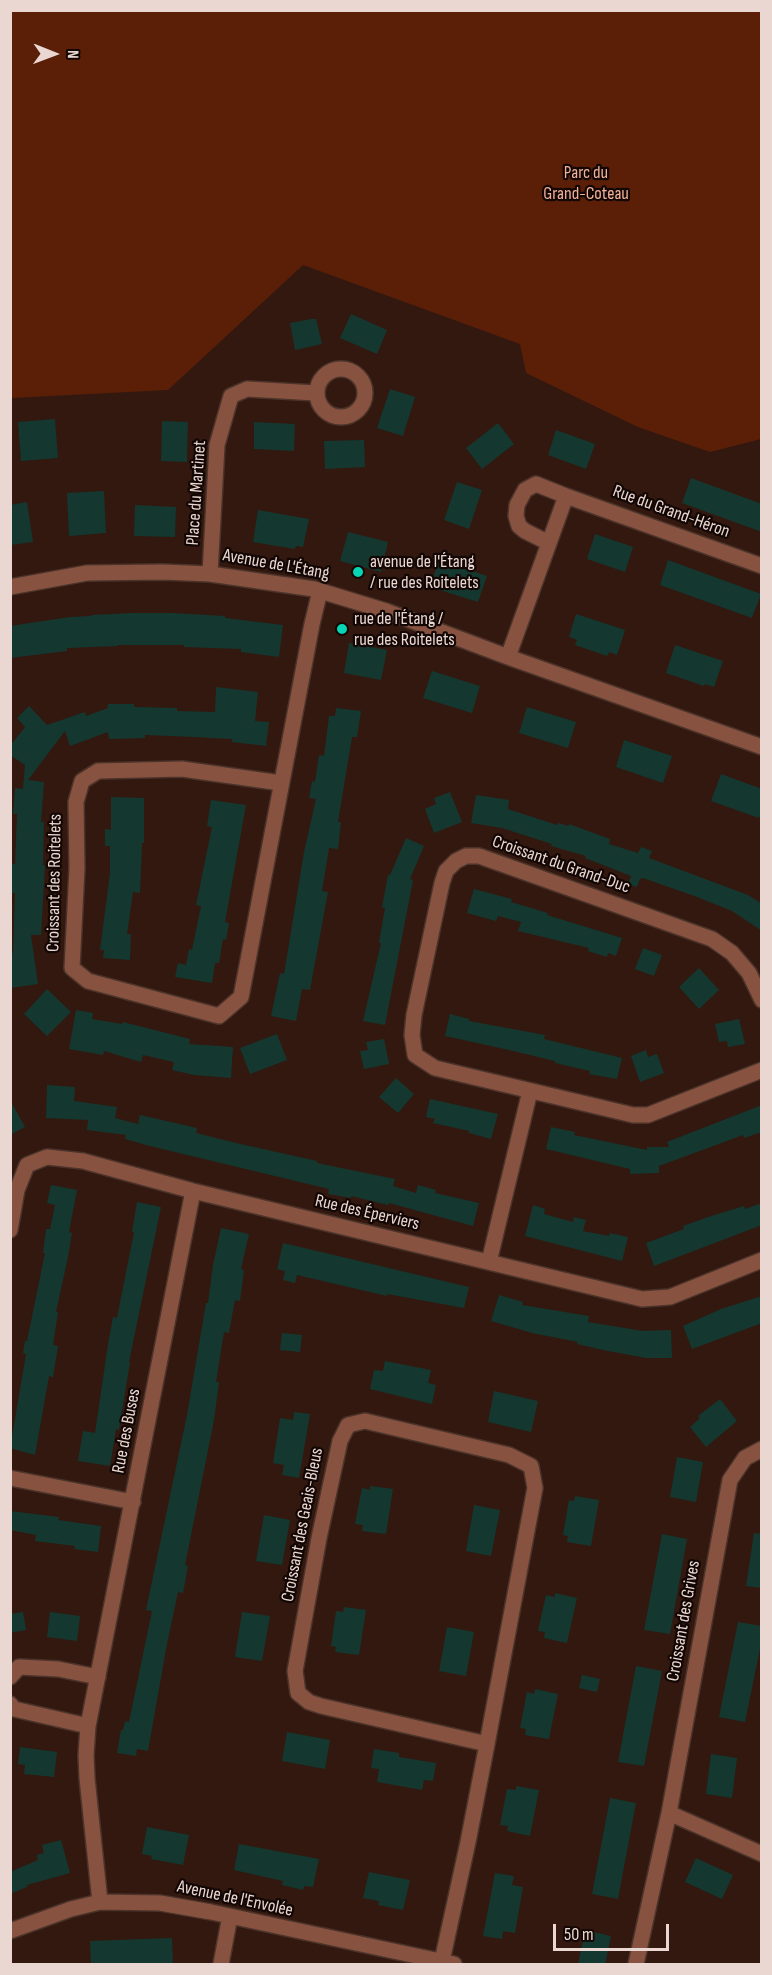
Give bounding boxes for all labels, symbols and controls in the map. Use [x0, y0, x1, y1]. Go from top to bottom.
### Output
north arrow [24, 24, 84, 84]
text: N [63, 50, 82, 59]
park label: Parc du Grand-Coteau [543, 162, 629, 204]
street label: Place du Martinet [183, 440, 211, 546]
street label: Rue du Grand-Héron [610, 481, 732, 543]
street label: Avenue de L'Étang [221, 545, 331, 585]
place label: avenue de l'Étang / rue des Roitelets [370, 551, 479, 594]
marker: avenue de l'Étang / rue des Roitelets [351, 565, 365, 579]
place label: rue de l'Étang / rue des Roitelets [354, 608, 455, 650]
marker: rue de l'Étang / rue des Roitelets [335, 622, 349, 636]
street label: Croissant des Roitelets [43, 814, 67, 952]
street label: Croissant du Grand-Duc [489, 831, 633, 899]
street label: Rue des Éperviers [313, 1191, 421, 1235]
street label: Rue des Buses [108, 1387, 146, 1475]
street label: Croissant des Geais-Bleus [277, 1446, 329, 1604]
street label: Croissant des Grives [663, 1559, 705, 1683]
street label: Avenue de l'Envolée [175, 1876, 295, 1922]
scale bar [556, 1912, 672, 1950]
text: 50 m [564, 1924, 594, 1945]

